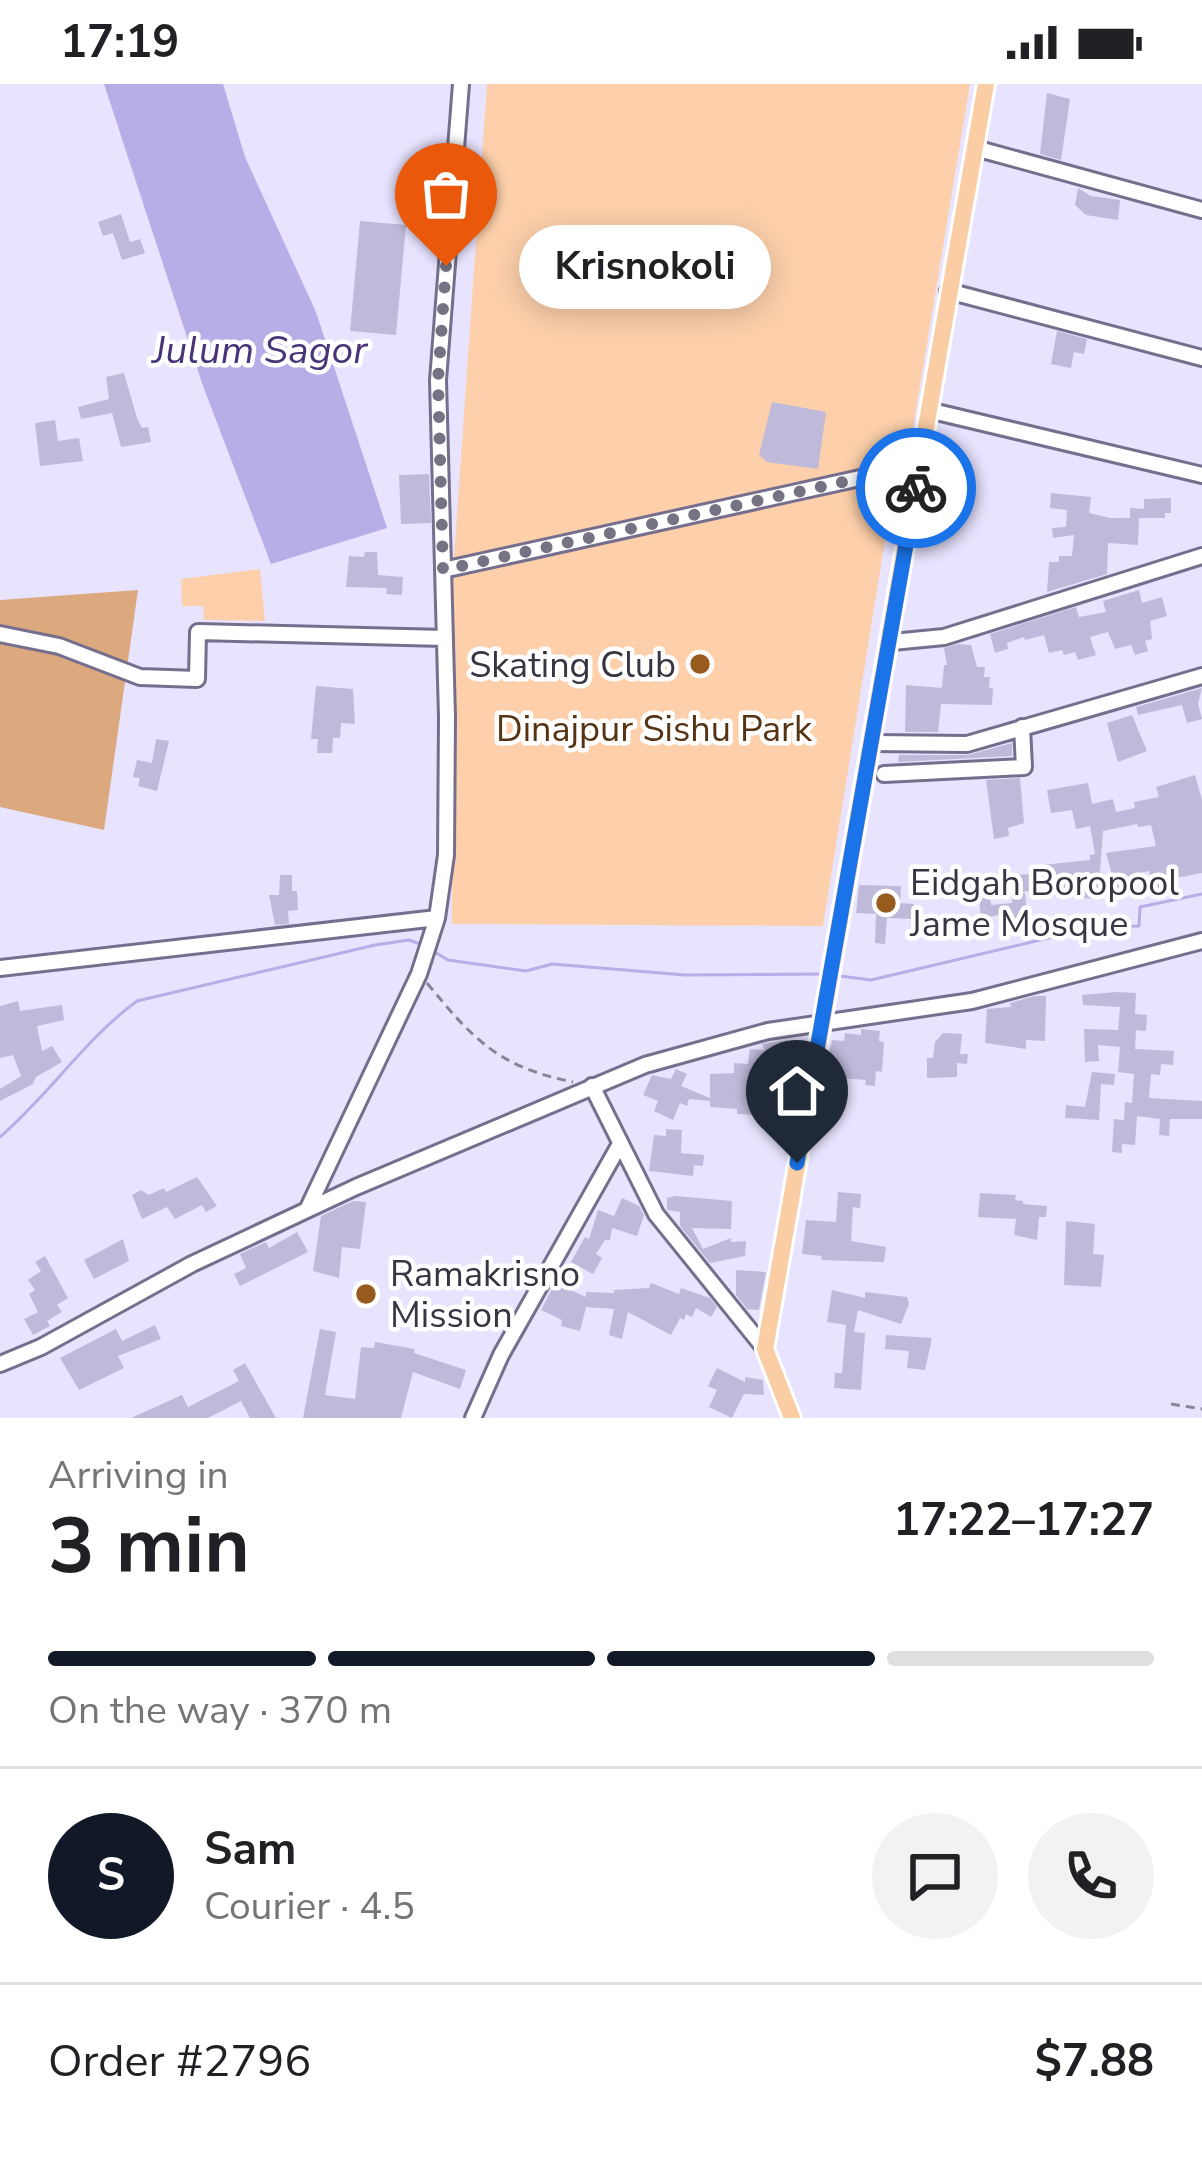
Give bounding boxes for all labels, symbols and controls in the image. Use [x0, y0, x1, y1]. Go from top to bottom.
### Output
text: 17:19 [60, 12, 179, 73]
pin [395, 143, 497, 266]
icon: bag [413, 161, 479, 227]
callout: Krisnokoli [518, 224, 770, 308]
text: Krisnokoli [555, 240, 735, 293]
water label: Julum Sagor [151, 324, 368, 377]
courier [856, 428, 976, 548]
icon: bike [883, 455, 949, 521]
place label: Skating Club [469, 641, 676, 690]
marker: Skating Club [687, 651, 713, 677]
park label: Dinajpur Sishu Park [496, 705, 813, 754]
place label: Eidgah Boropool Jame Mosque [909, 859, 1179, 949]
marker: Eidgah Boropool Jame Mosque [873, 890, 899, 916]
pin [746, 1040, 848, 1163]
icon: home [764, 1058, 830, 1124]
place label: Ramakrisno Mission [390, 1250, 580, 1340]
marker: Ramakrisno Mission [353, 1281, 379, 1307]
text: Arriving in [48, 1449, 229, 1502]
text: 17:22–17:27 [893, 1490, 1154, 1551]
text: 3 min [48, 1493, 250, 1600]
text: On the way · 370 m [48, 1684, 392, 1737]
button: chat [872, 1813, 998, 1939]
button: phone [1028, 1813, 1154, 1939]
text: Sam [204, 1819, 296, 1880]
text: S [97, 1845, 125, 1906]
text: Courier · 4.5 [204, 1880, 415, 1933]
text: Order #2796 [48, 2031, 311, 2092]
text: $7.88 [1035, 2031, 1154, 2092]

